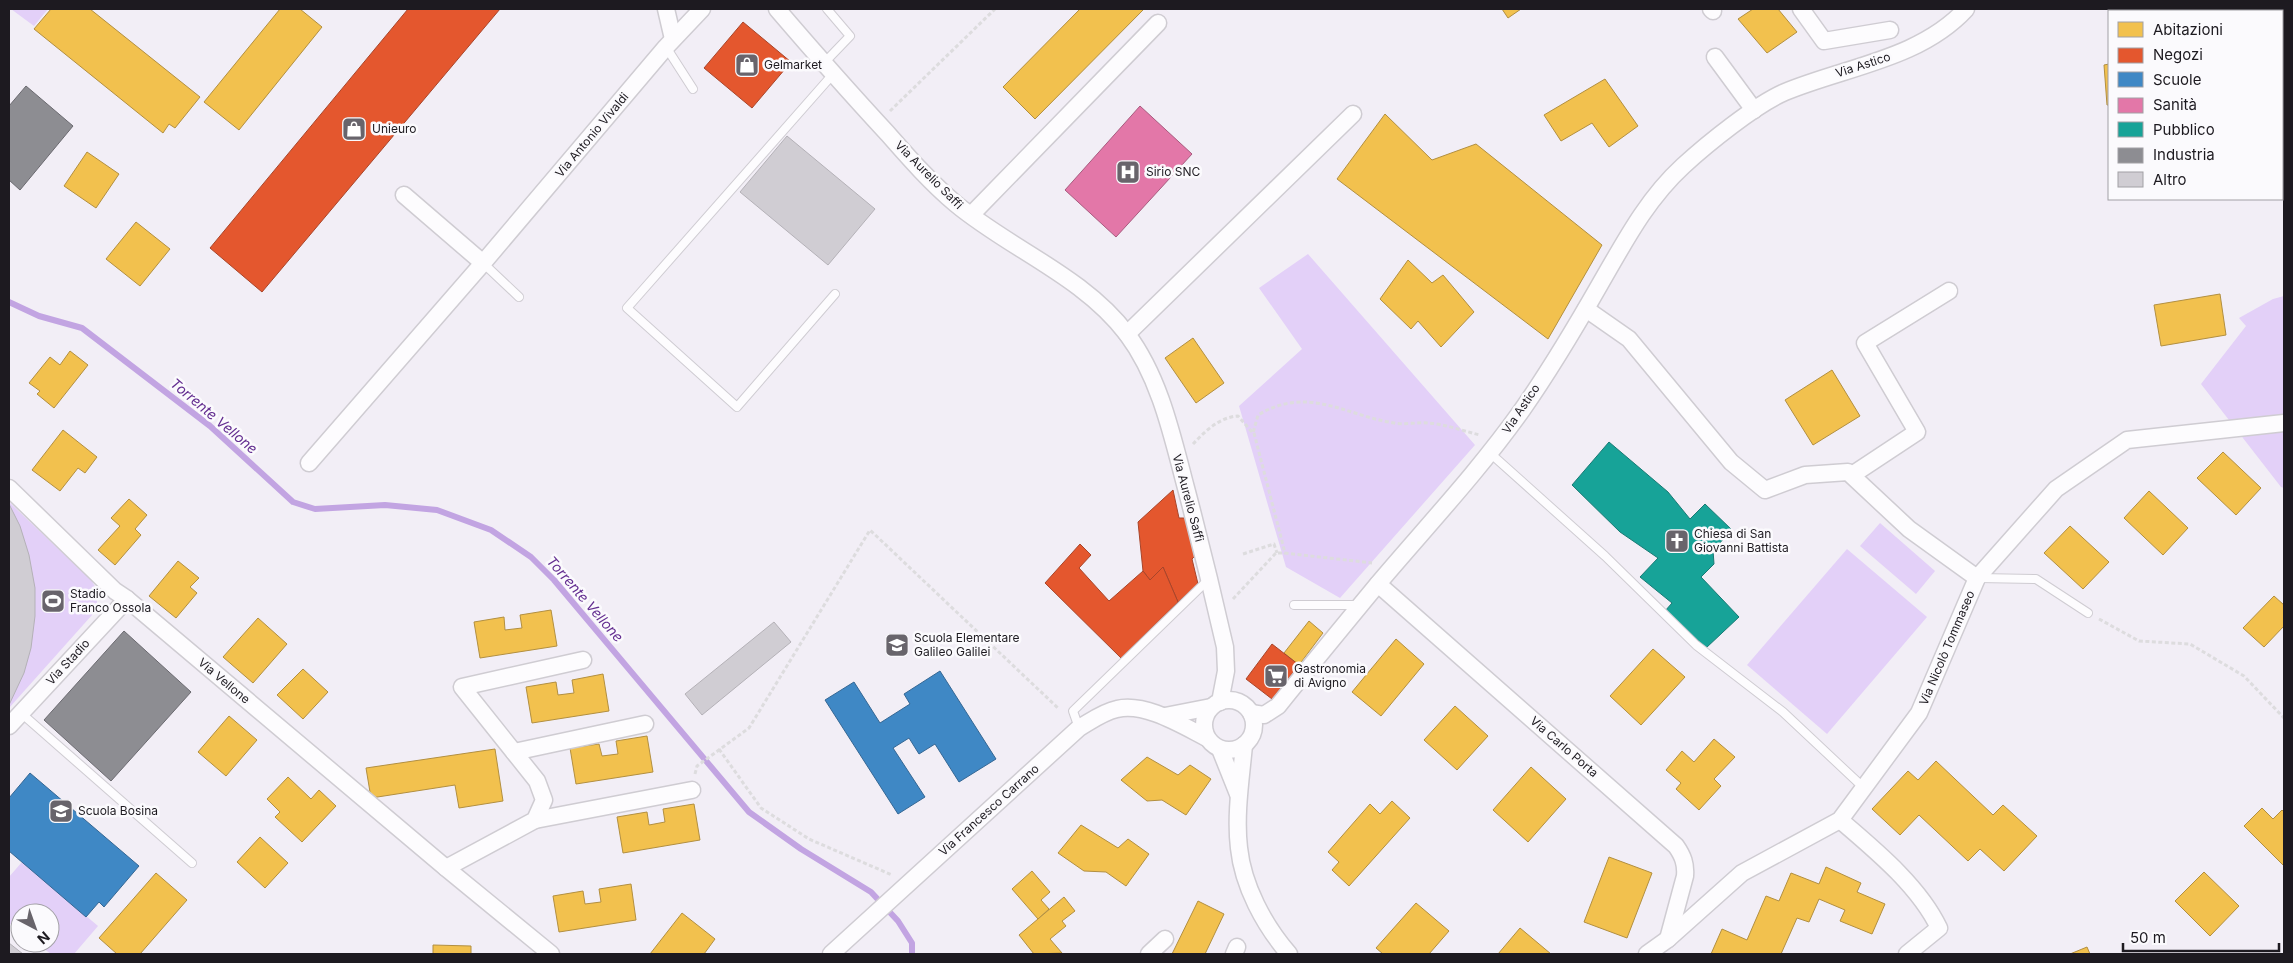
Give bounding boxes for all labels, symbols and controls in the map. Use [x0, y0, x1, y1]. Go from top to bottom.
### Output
legend [2108, 10, 2283, 200]
text: Abitazioni [2153, 20, 2223, 39]
text: Negozi [2153, 45, 2203, 64]
street label: Via Astico [1834, 49, 1892, 80]
shop icon: Gelmarket [734, 52, 760, 78]
place label: Gelmarket [764, 57, 822, 72]
text: Scuole [2153, 70, 2201, 89]
street label: Via Antonio Vivaldi [552, 89, 631, 180]
text: Sanità [2153, 95, 2197, 114]
shop icon: Unieuro [341, 116, 367, 142]
text: Pubblico [2153, 120, 2215, 139]
place label: Unieuro [372, 121, 417, 136]
street label: Via Aurelio Saffi [892, 137, 967, 212]
text: Industria [2153, 145, 2215, 164]
hospital icon: Sirio SNC [1115, 159, 1141, 185]
place label: Sirio SNC [1146, 164, 1201, 179]
text: Altro [2153, 170, 2187, 189]
water label: Torrente Vellone [167, 374, 261, 457]
street label: Via Astico [1498, 381, 1543, 436]
street label: Via Aurelio Saffi [1170, 452, 1207, 543]
place label: Chiesa di San Giovanni Battista [1694, 526, 1789, 555]
church icon: Chiesa di San Giovanni Battista [1664, 528, 1690, 554]
water label: Torrente Vellone [543, 552, 627, 645]
place label: Stadio Franco Ossola [70, 586, 151, 615]
sports icon: Stadio Franco Ossola [40, 588, 66, 614]
street label: Via Nicolò Tommaseo [1916, 588, 1977, 707]
place label: Scuola Elementare Galileo Galilei [914, 630, 1020, 659]
school or university icon: Scuola Elementare Galileo Galilei [884, 632, 910, 658]
street label: Via Stadio [43, 636, 93, 688]
street label: Via Vellone [195, 655, 253, 707]
place label: Gastronomia di Avigno [1294, 661, 1366, 690]
supermarket icon: Gastronomia di Avigno [1263, 663, 1289, 689]
street label: Via Carlo Porta [1527, 713, 1601, 780]
street label: Via Francesco Carrano [935, 761, 1042, 859]
school or university icon: Scuola Bosina [48, 798, 74, 824]
place label: Scuola Bosina [78, 803, 158, 818]
north arrow [10, 903, 60, 953]
scale bar [2123, 920, 2279, 952]
text: N [34, 928, 53, 948]
text: 50 m [2130, 928, 2166, 947]

